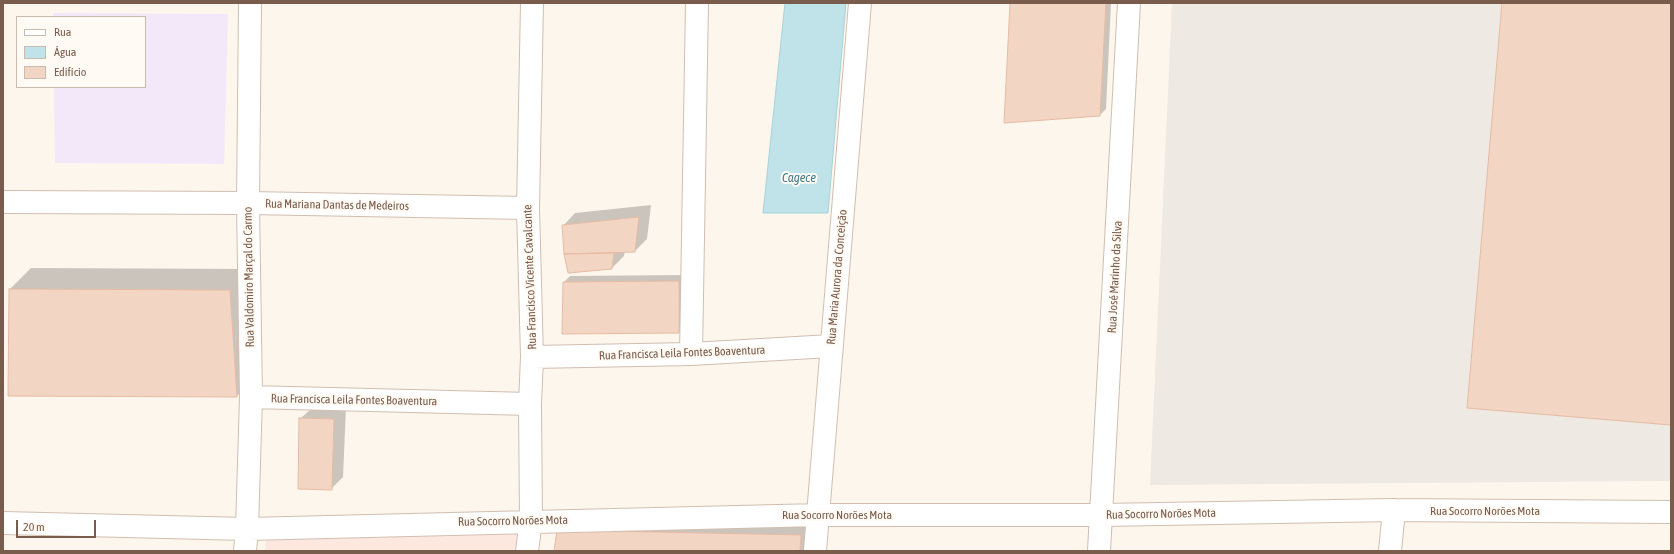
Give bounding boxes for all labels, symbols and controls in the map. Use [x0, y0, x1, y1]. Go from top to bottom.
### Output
legend [16, 16, 146, 88]
text: Rua [54, 25, 71, 39]
text: Água [54, 45, 76, 59]
text: Edifício [54, 65, 86, 79]
water label: Cagece [782, 170, 816, 186]
street label: Rua Mariana Dantas de Medeiros [265, 197, 409, 213]
street label: Rua Francisco Vicente Cavalcante [520, 204, 540, 350]
street label: Rua Valdomiro Marçal do Carmo [241, 207, 257, 347]
street label: Rua Maria Aurora da Conceição [824, 209, 850, 345]
street label: Rua José Marinho da Silva [1105, 220, 1125, 334]
street label: Rua Francisca Leila Fontes Boaventura [599, 343, 765, 363]
street label: Rua Francisca Leila Fontes Boaventura [271, 391, 437, 409]
street label: Rua Socorro Norões Mota [1430, 504, 1540, 518]
street label: Rua Socorro Norões Mota [1106, 506, 1216, 522]
street label: Rua Socorro Norões Mota [782, 508, 892, 522]
scale bar [18, 512, 98, 538]
street label: Rua Socorro Norões Mota [458, 513, 568, 529]
text: 20 m [23, 520, 45, 534]

